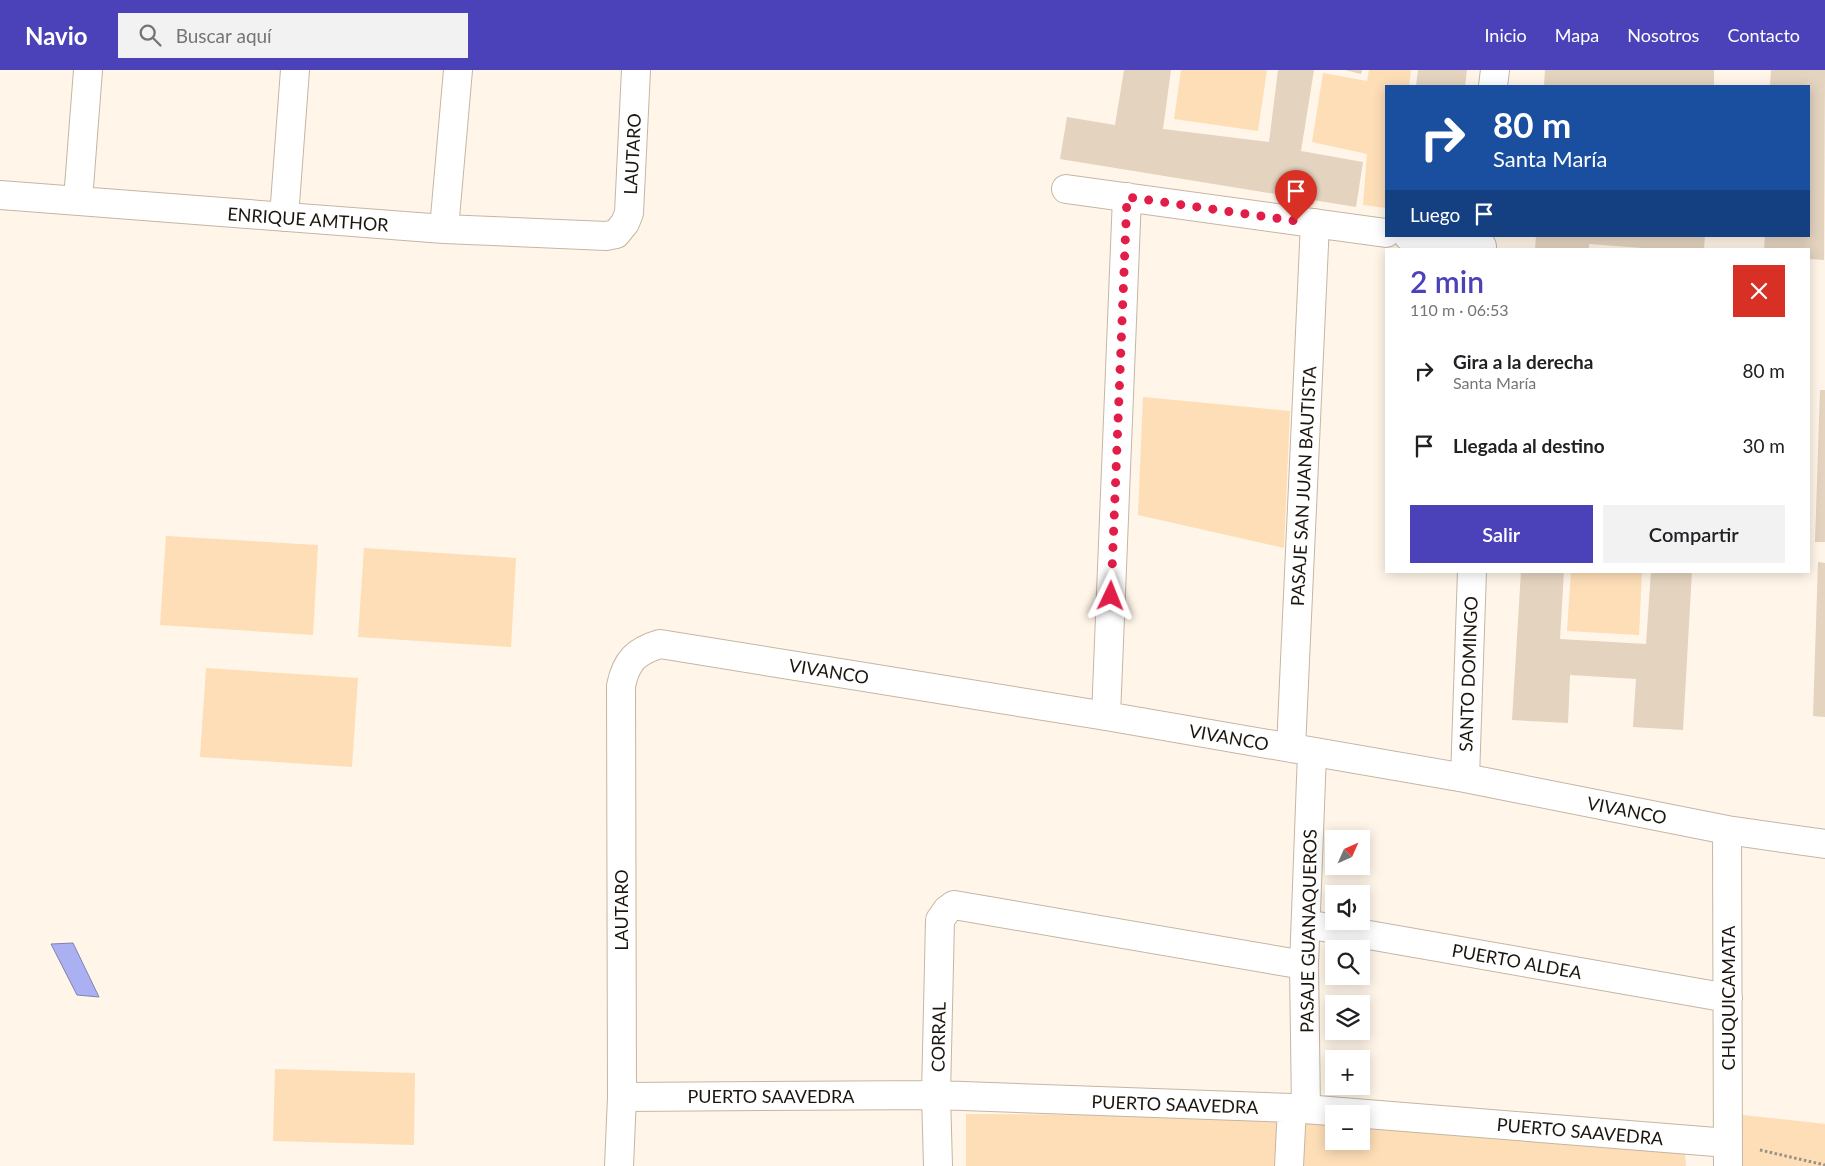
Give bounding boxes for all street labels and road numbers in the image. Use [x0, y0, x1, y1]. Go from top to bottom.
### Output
street label: LAUTARO [619, 113, 645, 195]
street label: ENRIQUE AMTHOR [227, 202, 390, 236]
street label: PASAJE SAN JUAN BAUTISTA [1286, 364, 1320, 607]
street label: SANTO DOMINGO [1454, 596, 1482, 752]
street label: VIVANCO [787, 654, 871, 688]
street label: VIVANCO [1187, 719, 1271, 755]
street label: VIVANCO [1585, 792, 1669, 828]
street label: PASAJE GUANAQUEROS [1295, 829, 1321, 1033]
street label: LAUTARO [610, 869, 632, 951]
street label: CHUQUICAMATA [1717, 925, 1739, 1071]
street label: PUERTO ALDEA [1450, 939, 1584, 983]
street label: CORRAL [926, 1002, 950, 1072]
street label: PUERTO SAAVEDRA [687, 1085, 855, 1107]
street label: PUERTO SAAVEDRA [1091, 1090, 1260, 1118]
street label: PUERTO SAAVEDRA [1496, 1113, 1665, 1149]

